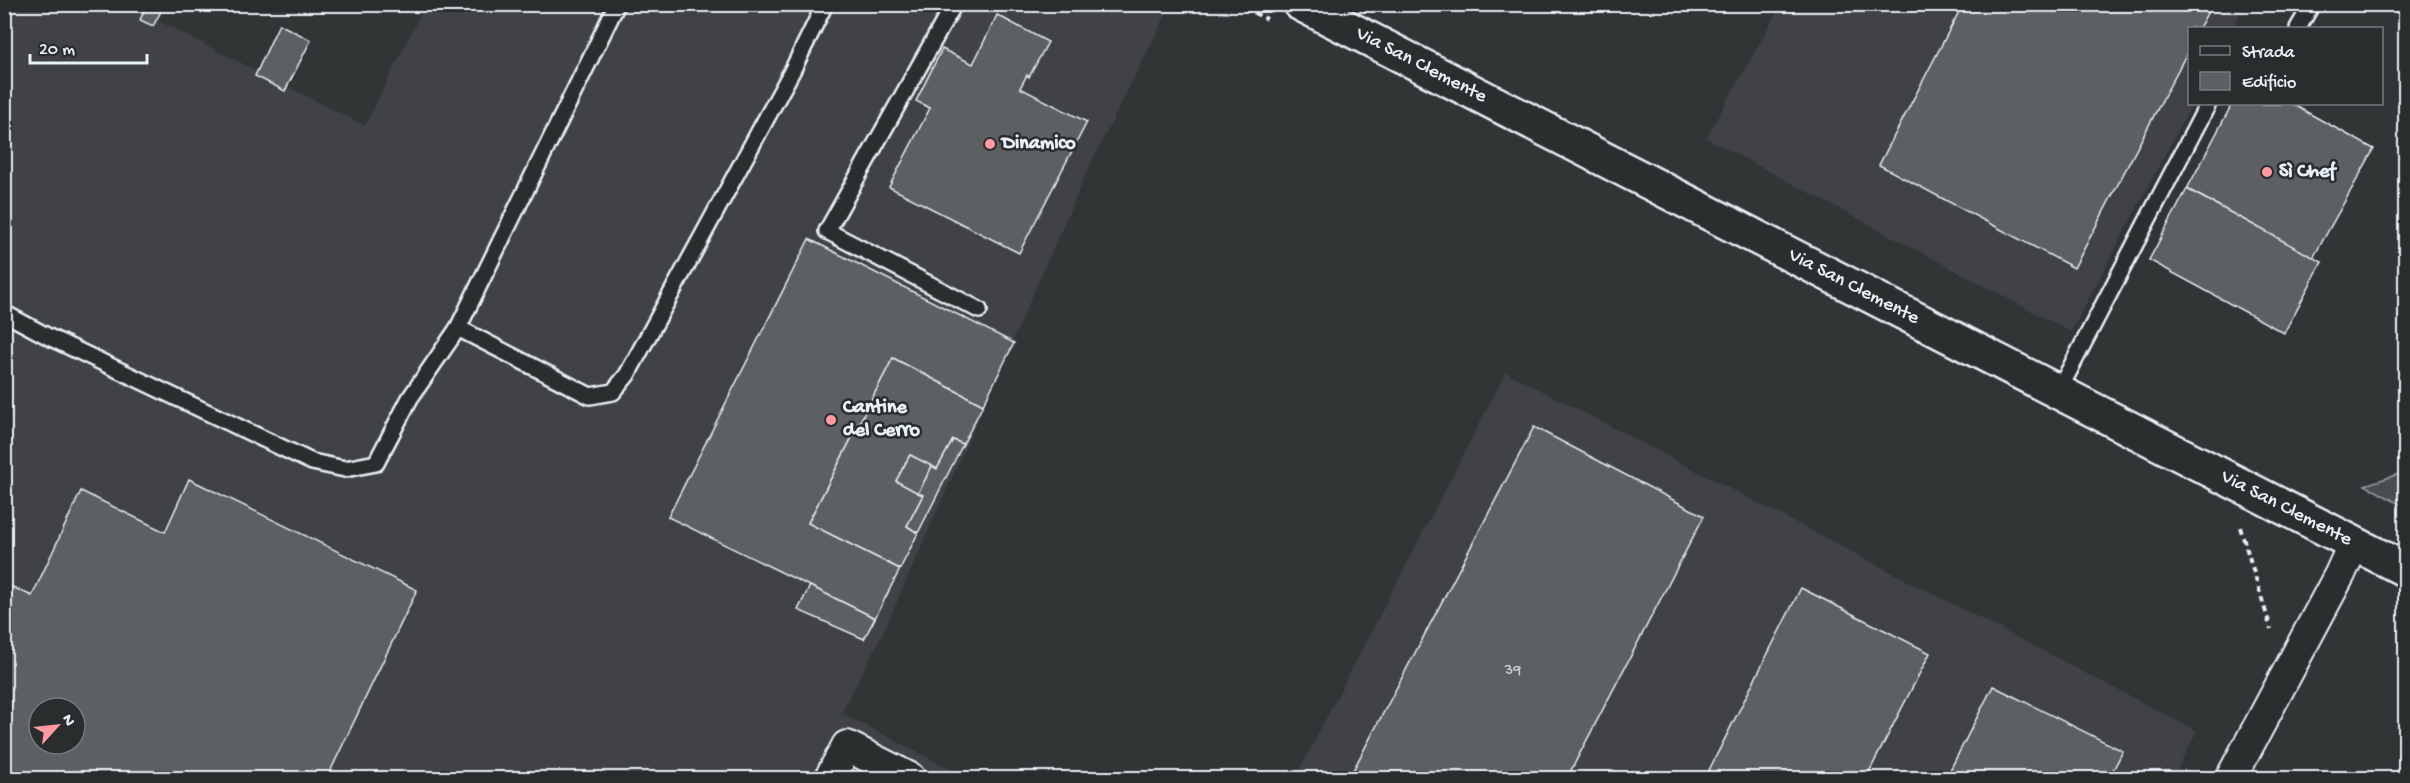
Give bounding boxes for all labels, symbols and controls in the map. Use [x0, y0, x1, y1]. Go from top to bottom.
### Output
street label: Via San Clemente [1351, 22, 1491, 109]
scale bar [30, 27, 147, 65]
legend [2188, 27, 2383, 105]
text: 20 m [39, 40, 75, 61]
text: Strada [2242, 43, 2296, 64]
text: Edificio [2242, 73, 2296, 94]
place label: Dinamico [1000, 133, 1076, 156]
marker: Dinamico [983, 137, 997, 151]
place label: Sì Chef [2279, 161, 2337, 184]
marker: Sì Chef [2260, 165, 2274, 179]
street label: Via San Clemente [1783, 244, 1924, 330]
place label: Cantine del Cerro [842, 397, 921, 443]
marker: Cantine del Cerro [824, 413, 838, 427]
street label: Via San Clemente [2216, 465, 2356, 552]
house number: 39 [1504, 662, 1521, 681]
north arrow [27, 696, 87, 756]
text: N [56, 712, 78, 730]

